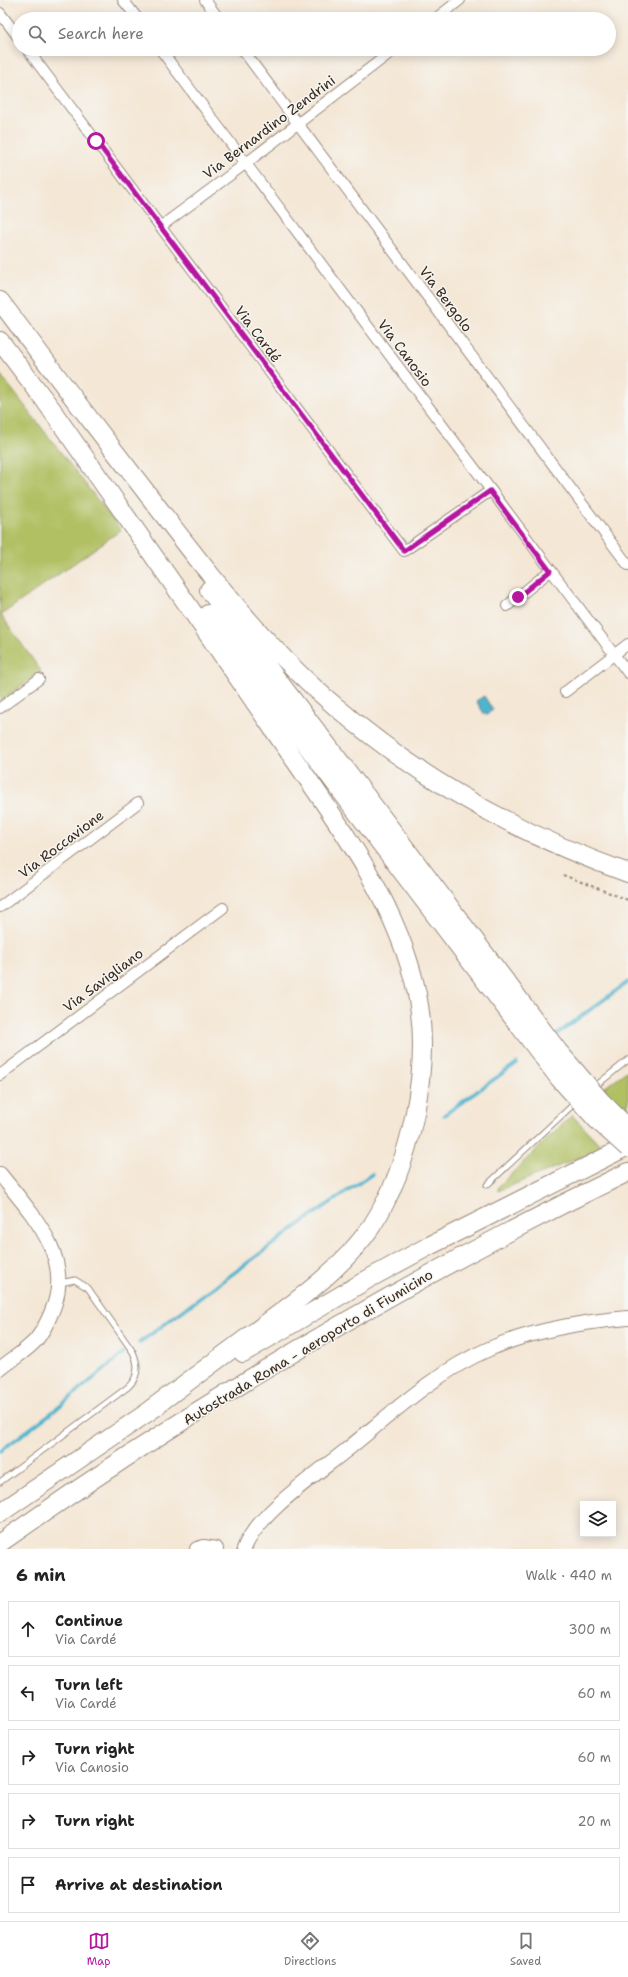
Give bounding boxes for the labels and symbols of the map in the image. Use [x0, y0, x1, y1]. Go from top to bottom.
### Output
street label: Via Bernardino Zendrini [199, 71, 339, 183]
route start [87, 132, 105, 150]
street label: Via Bergolo [415, 262, 477, 336]
street label: Via Cardé [231, 302, 285, 366]
street label: Via Canosio [374, 316, 436, 390]
route end [509, 588, 527, 606]
street label: Via Roccavione [15, 806, 107, 882]
street label: Via Savigliano [59, 944, 147, 1016]
street label: Autostrada Roma - aeroporto di Fiumicino [180, 1265, 436, 1429]

